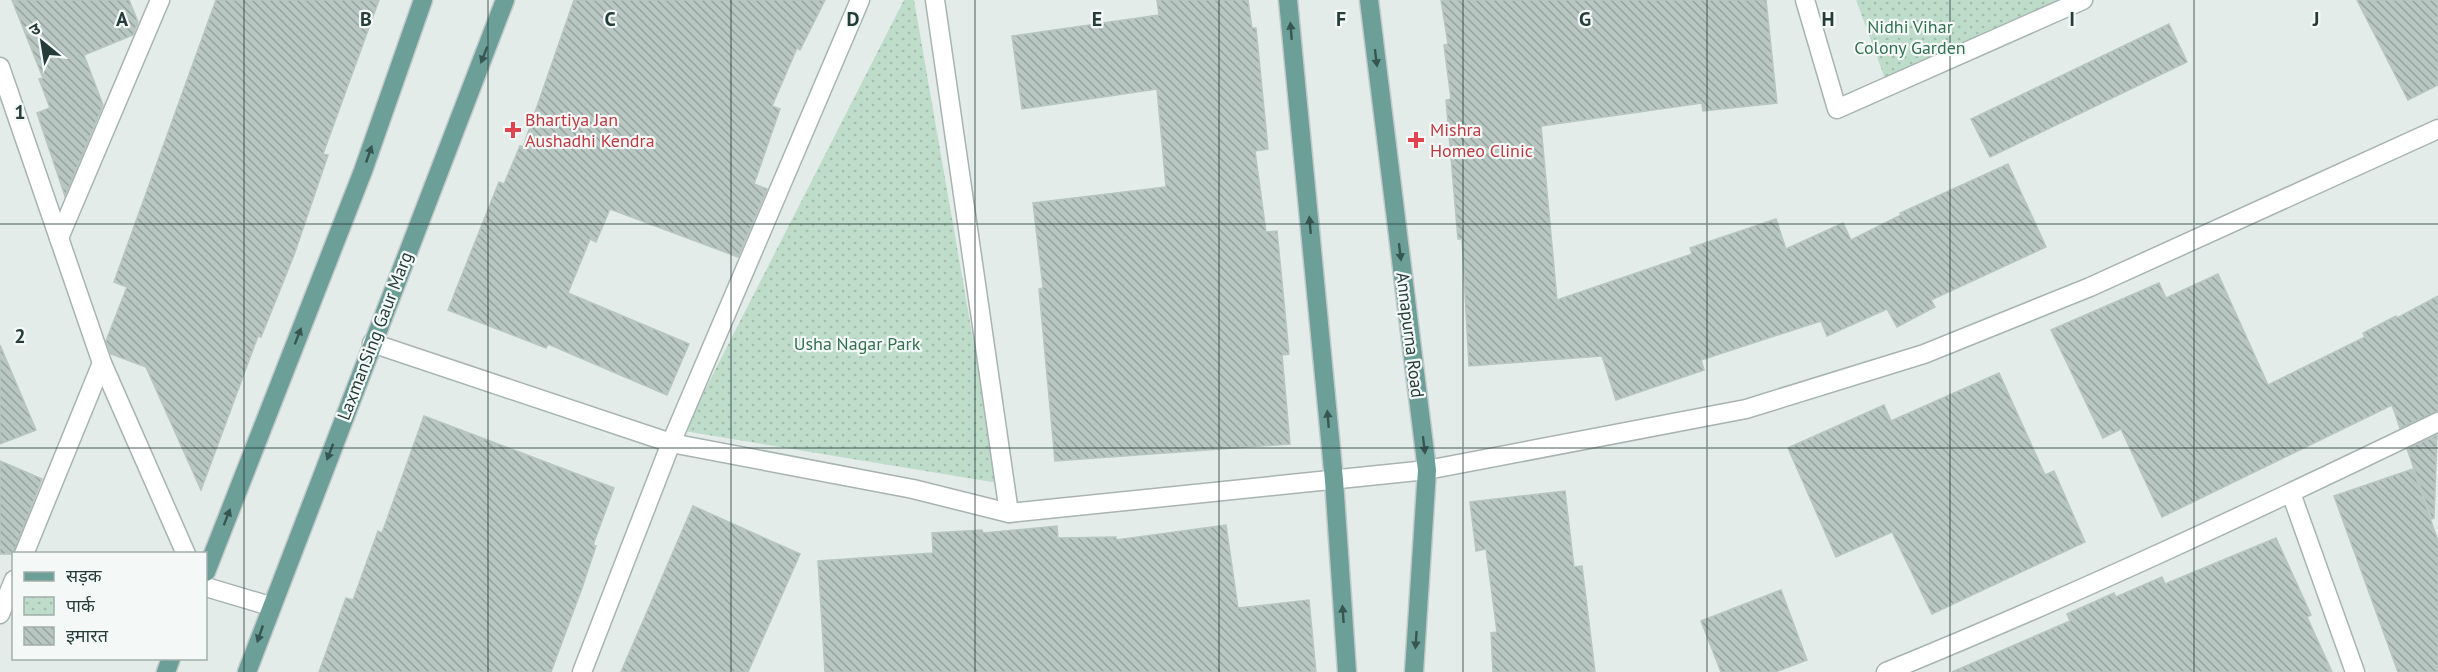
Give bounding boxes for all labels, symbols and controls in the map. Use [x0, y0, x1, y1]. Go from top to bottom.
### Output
text: A [116, 6, 129, 32]
text: B [360, 6, 372, 32]
text: C [604, 6, 616, 32]
text: D [847, 6, 860, 32]
text: E [1092, 6, 1102, 32]
text: F [1336, 6, 1346, 32]
text: G [1579, 6, 1591, 32]
text: H [1821, 6, 1835, 32]
text: I [2069, 6, 2075, 32]
text: J [2312, 6, 2319, 32]
north arrow [12, 12, 72, 72]
park label: Nidhi Vihar Colony Garden [1854, 15, 1966, 59]
text: उ [25, 18, 44, 40]
one-way arrow [1286, 21, 1296, 40]
one-way arrow [479, 46, 489, 64]
one-way arrow [1371, 49, 1381, 68]
text: 1 [14, 99, 26, 125]
place label: Bhartiya Jan Aushadhi Kendra [525, 108, 655, 152]
place label: Mishra Homeo Clinic [1430, 118, 1533, 162]
marker: Bhartiya Jan Aushadhi Kendra [506, 123, 520, 137]
marker: Mishra Homeo Clinic [1407, 131, 1425, 149]
one-way arrow [364, 145, 374, 163]
one-way arrow [1305, 216, 1315, 235]
one-way arrow [1395, 242, 1405, 261]
street label: LaxmanSing Gaur Marg [332, 248, 417, 423]
street label: Annapurna Road [1391, 271, 1430, 399]
text: 2 [14, 323, 26, 349]
one-way arrow [293, 326, 303, 344]
park label: Usha Nagar Park [794, 332, 921, 355]
one-way arrow [1323, 410, 1333, 429]
one-way arrow [1419, 436, 1428, 455]
one-way arrow [325, 443, 334, 461]
one-way arrow [223, 508, 232, 526]
legend [12, 552, 207, 660]
text: सड़क [66, 564, 103, 587]
text: पार्क [66, 594, 96, 617]
one-way arrow [1338, 604, 1348, 623]
text: इमारत [66, 624, 109, 647]
one-way arrow [255, 625, 265, 643]
one-way arrow [1411, 630, 1421, 649]

